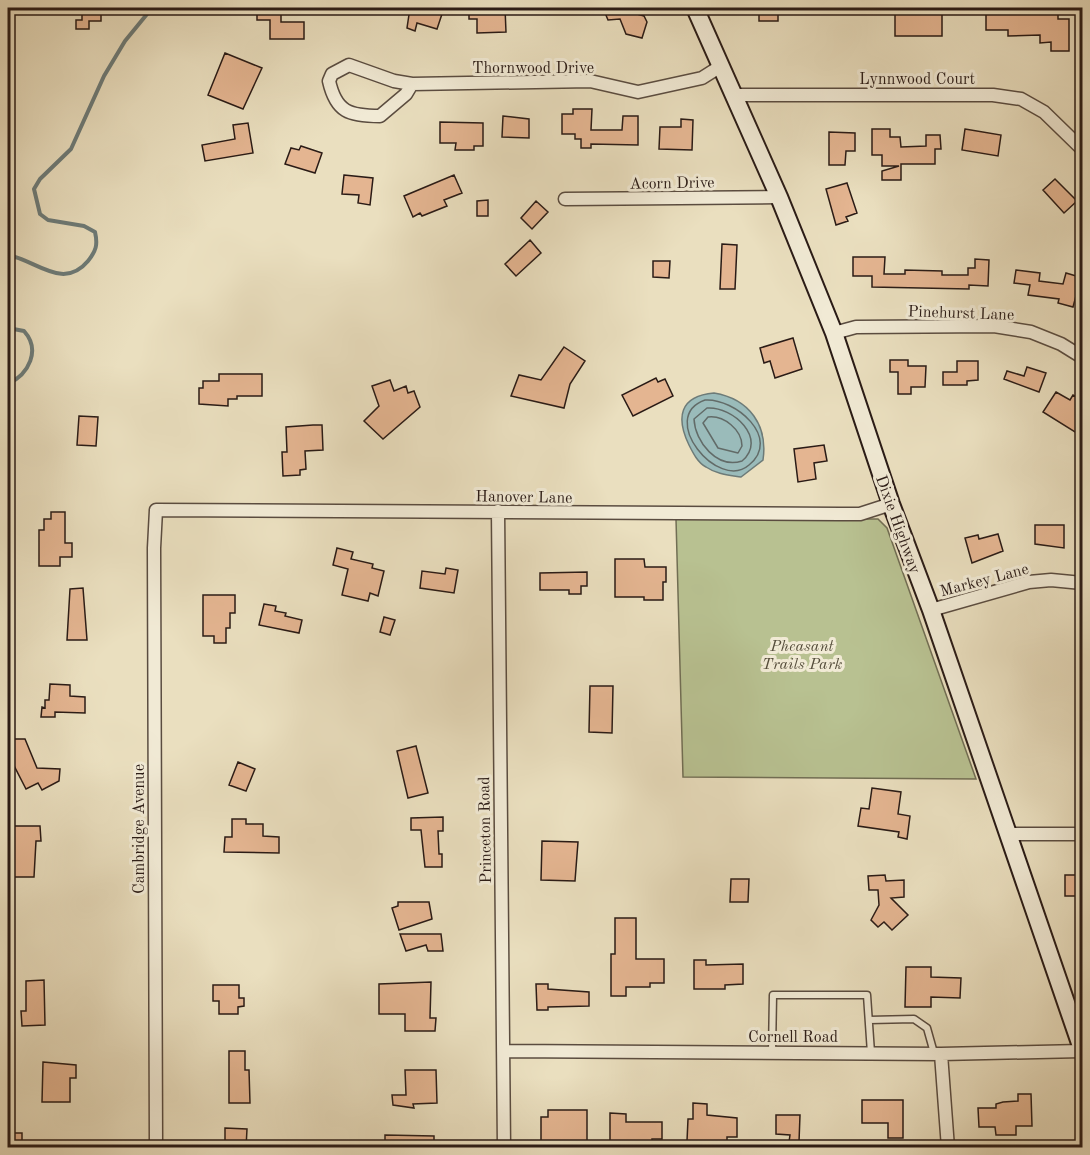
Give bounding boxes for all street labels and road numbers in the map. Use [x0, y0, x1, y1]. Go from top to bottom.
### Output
street label: Thornwood Drive [472, 61, 594, 77]
street label: Lynnwood Court [859, 72, 975, 88]
street label: Acorn Drive [629, 175, 715, 193]
street label: Pinehurst Lane [907, 304, 1015, 324]
street label: Dixie Highway [872, 473, 923, 577]
street label: Hanover Lane [475, 489, 573, 507]
street label: Markey Lane [938, 561, 1031, 600]
street label: Cambridge Avenue [132, 764, 148, 894]
street label: Princeton Road [477, 776, 495, 884]
street label: Cornell Road [748, 1030, 838, 1046]

